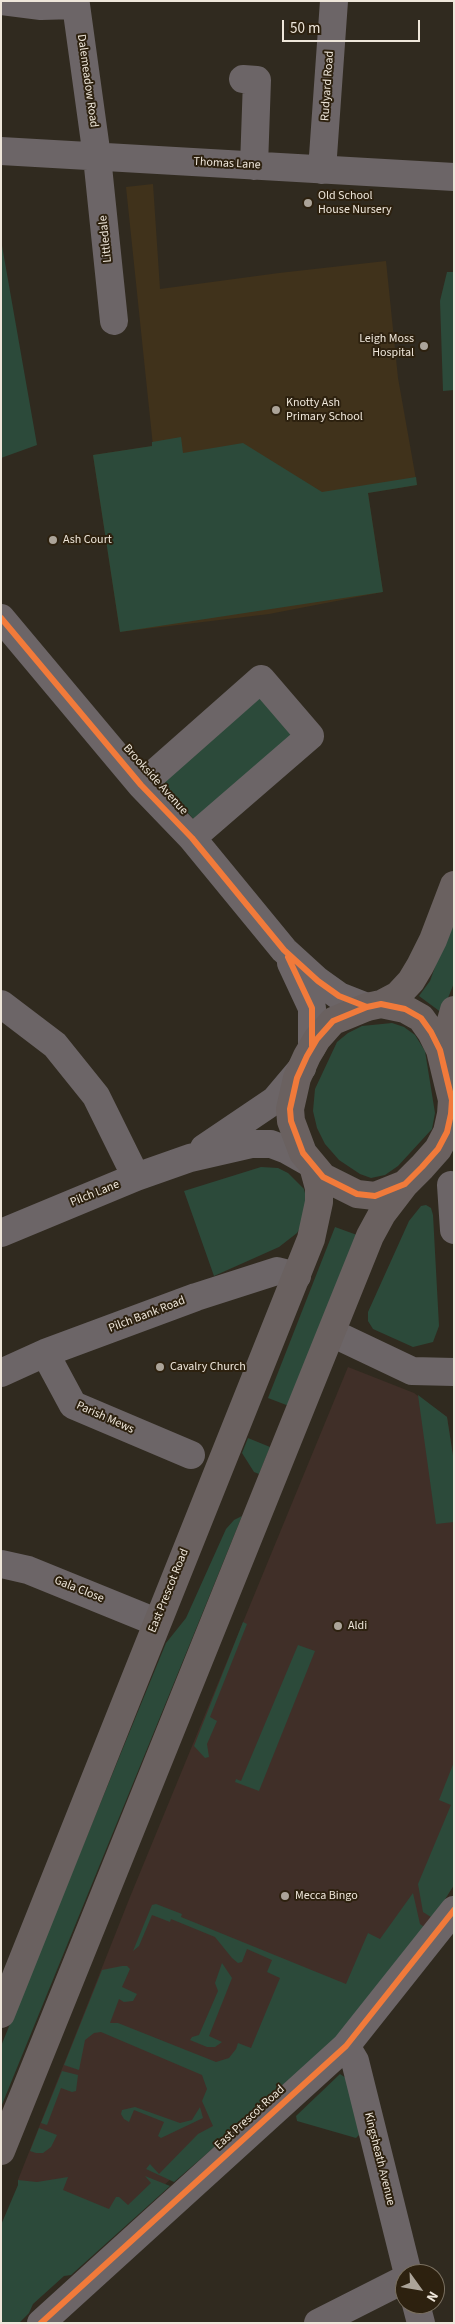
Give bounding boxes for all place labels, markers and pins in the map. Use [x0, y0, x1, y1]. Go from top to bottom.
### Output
place label: Old School House Nursery [318, 189, 392, 217]
marker: Old School House Nursery [302, 197, 314, 209]
place label: Leigh Moss Hospital [359, 332, 414, 360]
marker: Leigh Moss Hospital [418, 340, 430, 352]
place label: Knotty Ash Primary School [286, 396, 363, 424]
marker: Knotty Ash Primary School [270, 404, 282, 416]
place label: Ash Court [63, 533, 112, 547]
marker: Ash Court [47, 534, 59, 546]
place label: Cavalry Church [170, 1360, 246, 1374]
marker: Cavalry Church [154, 1361, 166, 1373]
place label: Aldi [348, 1619, 367, 1633]
marker: Aldi [332, 1620, 344, 1632]
place label: Mecca Bingo [295, 1889, 358, 1903]
marker: Mecca Bingo [279, 1890, 291, 1902]

